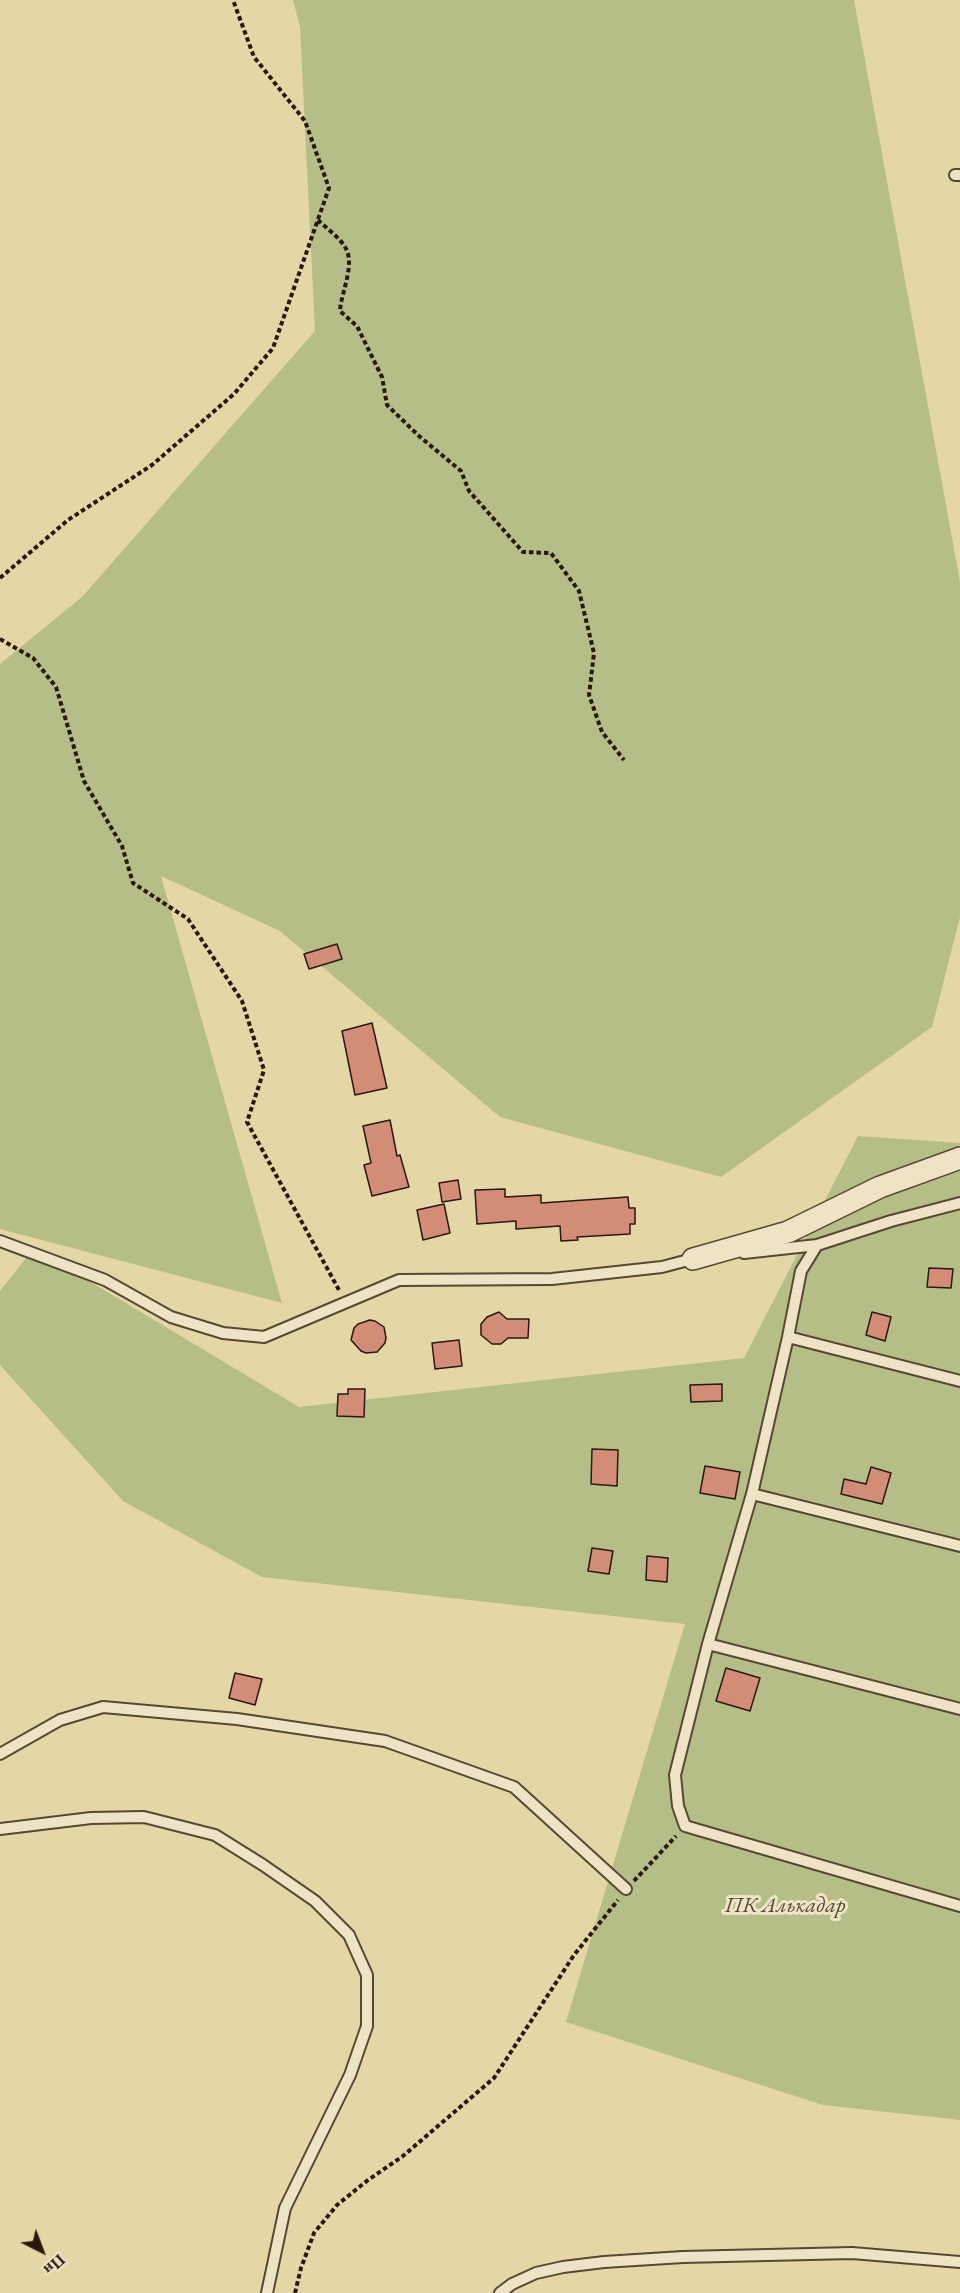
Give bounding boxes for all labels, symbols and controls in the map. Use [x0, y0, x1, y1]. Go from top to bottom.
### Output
park label: ПК Алькадар [725, 1893, 845, 1919]
north arrow [12, 2221, 72, 2281]
text: Пн [39, 2250, 70, 2280]

